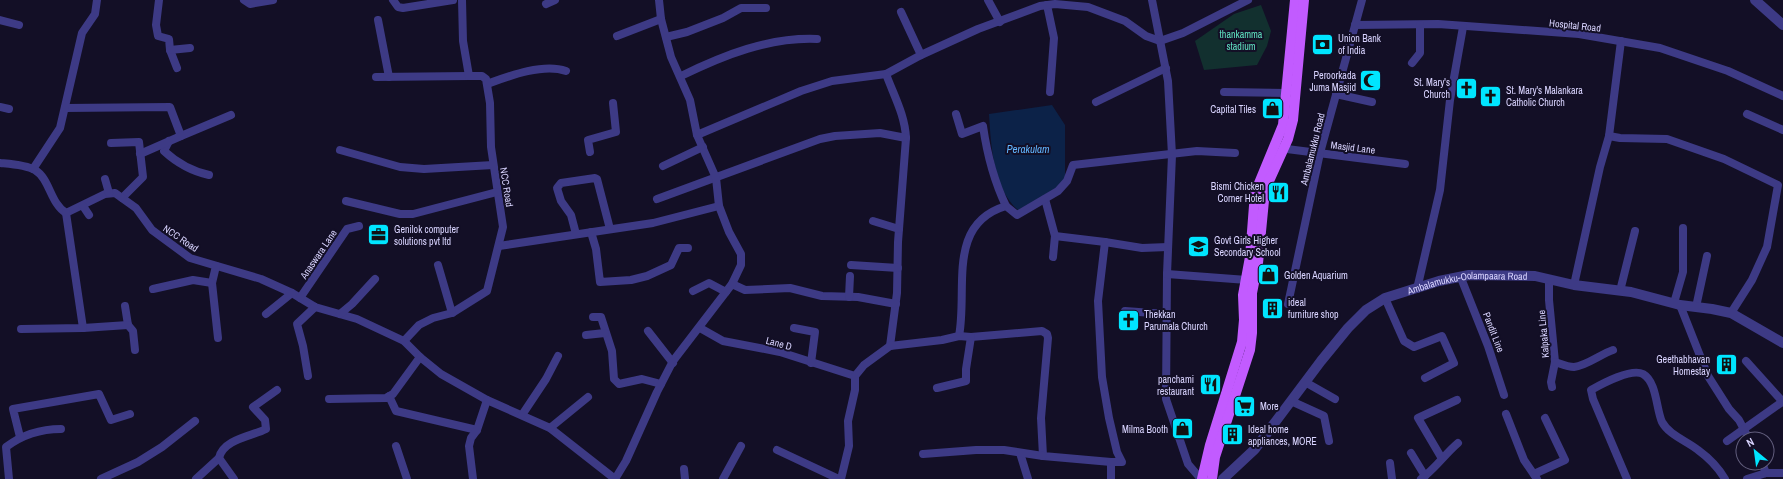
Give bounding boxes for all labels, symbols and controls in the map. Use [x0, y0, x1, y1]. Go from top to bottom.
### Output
street label: Hospital Road [1548, 16, 1601, 35]
park label: thankamma stadium [1220, 28, 1263, 53]
bank icon: Union Bank of India [1310, 31, 1336, 57]
place label: Union Bank of India [1338, 32, 1382, 57]
mosque icon: Peroorkada Juma Masjid [1358, 68, 1384, 94]
place label: Peroorkada Juma Masjid [1310, 69, 1356, 94]
church icon: St. Mary's Church [1453, 75, 1479, 101]
place label: St. Mary's Church [1414, 76, 1450, 101]
church icon: St. Mary's Malankara Catholic Church [1478, 83, 1504, 109]
place label: St. Mary's Malankara Catholic Church [1506, 84, 1583, 109]
shop icon: Capital Tiles [1259, 96, 1285, 122]
place label: Capital Tiles [1210, 103, 1256, 116]
street label: Ambalamukku Road [1297, 112, 1328, 187]
street label: Masjid Lane [1330, 138, 1376, 157]
water label: Perakulam [1006, 142, 1050, 156]
street label: NCC Road [497, 166, 516, 208]
restaurant icon: Bismi Chicken Corner Hotel [1266, 179, 1292, 205]
place label: Bismi Chicken Corner Hotel [1211, 180, 1264, 205]
street label: NCC Road [161, 222, 201, 255]
office icon: Genilok computer solutions pvt ltd [365, 222, 391, 248]
place label: Genilok computer solutions pvt ltd [394, 223, 459, 248]
street label: Anaswara Lane [297, 227, 340, 282]
school or university icon: Govt Girls Higher Secondary School [1185, 233, 1211, 259]
place label: Govt Girls Higher Secondary School [1214, 234, 1281, 259]
shop icon: Golden Aquarium [1255, 262, 1281, 288]
place label: Golden Aquarium [1284, 269, 1348, 282]
street label: Ambalamukku-Oolampaara Road [1405, 269, 1527, 298]
building icon: ideal furniture shop [1259, 295, 1285, 321]
place label: ideal furniture shop [1288, 296, 1339, 321]
church icon: Thekkan Parumala Church [1115, 307, 1141, 333]
place label: Thekkan Parumala Church [1144, 308, 1208, 333]
street label: Kalpaka Line [1535, 309, 1552, 358]
street label: Pandit Line [1480, 310, 1507, 354]
street label: Lane D [764, 334, 793, 353]
building icon: Geethabhavan Homestay [1713, 352, 1739, 378]
place label: Geethabhavan Homestay [1656, 353, 1711, 378]
restaurant icon: panchami restaurant [1197, 372, 1223, 398]
place label: panchami restaurant [1157, 373, 1195, 398]
supermarket icon: More [1232, 393, 1258, 419]
place label: More [1260, 400, 1279, 413]
shop icon: Milma Booth [1170, 416, 1196, 442]
building icon: Ideal home appliances, MORE [1219, 422, 1245, 448]
place label: Milma Booth [1122, 423, 1168, 436]
place label: Ideal home appliances, MORE [1248, 423, 1317, 448]
north arrow [1735, 431, 1775, 471]
text: N [1744, 435, 1756, 450]

